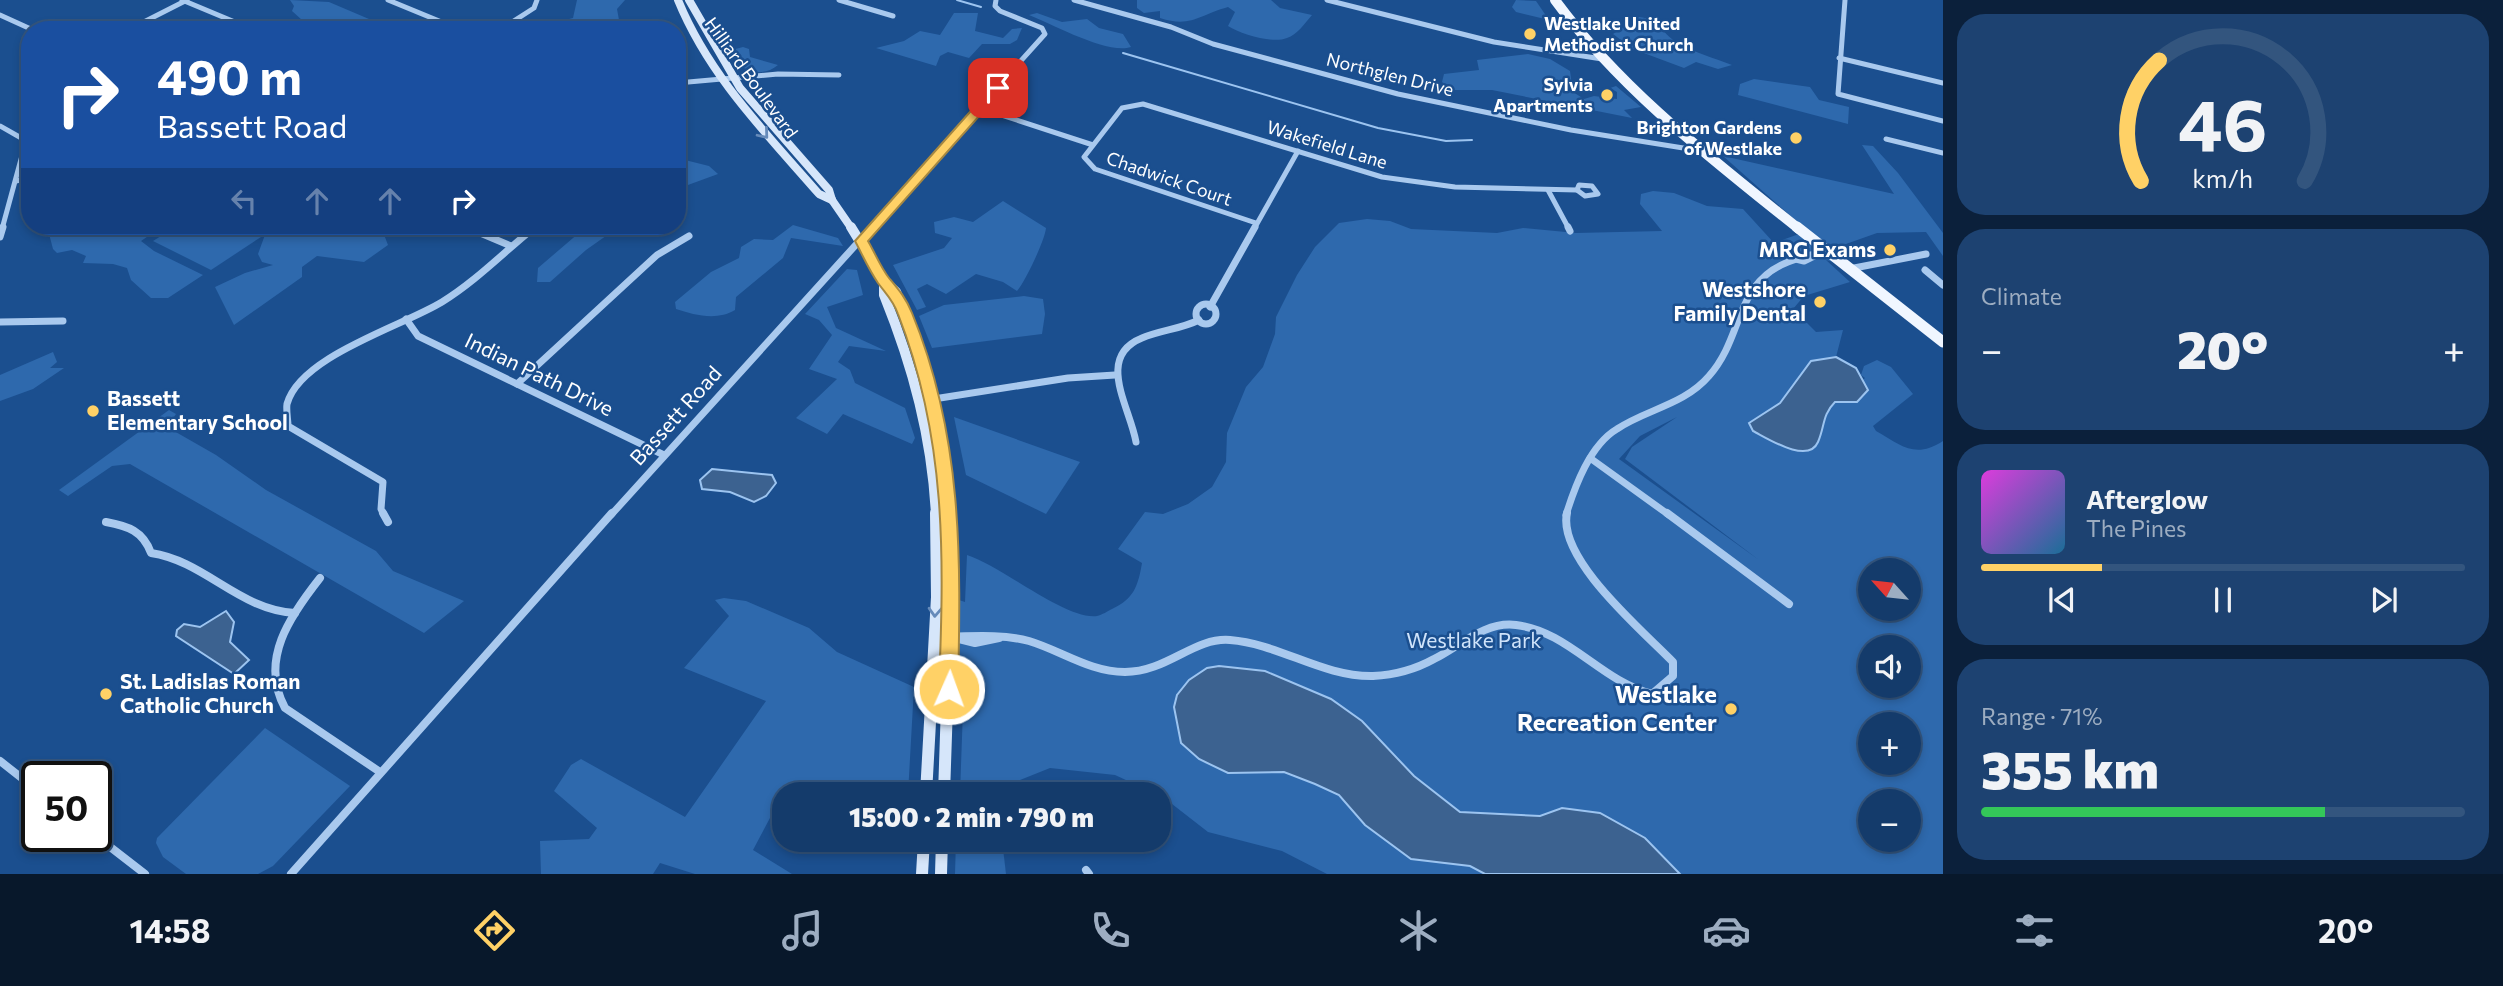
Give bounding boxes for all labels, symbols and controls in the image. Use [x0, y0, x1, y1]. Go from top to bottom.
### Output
place label: Westlake United Methodist Church [1544, 12, 1694, 55]
street label: Hilliard Boulevard [701, 13, 803, 142]
marker: Westlake United Methodist Church [1522, 26, 1538, 42]
text: 490 m [157, 45, 302, 105]
street label: Northglen Drive [1324, 48, 1456, 100]
icon: right [42, 49, 133, 140]
pin [968, 58, 1028, 118]
icon: arrive [979, 69, 1017, 107]
place label: Sylvia Apartments [1493, 73, 1593, 116]
text: 46 [2178, 77, 2268, 166]
marker: Sylvia Apartments [1599, 87, 1615, 103]
text: Bassett Road [157, 105, 347, 145]
street label: Wakefield Lane [1264, 115, 1390, 173]
place label: Brighton Gardens of Westlake [1637, 116, 1782, 159]
one-way arrow [756, 126, 769, 138]
marker: Brighton Gardens of Westlake [1788, 130, 1804, 146]
street label: Chadwick Court [1104, 146, 1235, 210]
text: km/h [2193, 162, 2253, 192]
icon: left [225, 182, 263, 220]
icon: ahead [298, 182, 336, 220]
icon: ahead [371, 182, 409, 220]
icon: right [444, 182, 482, 220]
place label: MRG Exams [1759, 236, 1876, 261]
marker: MRG Exams [1882, 242, 1898, 258]
place label: Westshore Family Dental [1674, 276, 1806, 325]
text: Climate [1981, 282, 2062, 310]
marker: Westshore Family Dental [1812, 294, 1828, 310]
text: 20° [2177, 316, 2268, 380]
text: − [1981, 325, 2003, 372]
text: + [2443, 325, 2465, 372]
street label: Indian Path Drive [461, 327, 618, 420]
street label: Bassett Road [624, 360, 726, 470]
place label: Bassett Elementary School [107, 385, 288, 434]
marker: Bassett Elementary School [85, 403, 101, 419]
text: Afterglow [2086, 483, 2208, 514]
text: The Pines [2086, 514, 2187, 542]
north arrow [1858, 558, 1922, 621]
map controls [1858, 558, 1921, 852]
icon: previous [2043, 581, 2081, 619]
icon: pause [2204, 581, 2242, 619]
icon: next [2365, 581, 2403, 619]
one-way arrow [928, 606, 943, 617]
park label: Westlake Park [1406, 627, 1542, 652]
button: sound [1858, 635, 1921, 698]
position arrow [912, 652, 986, 726]
place label: St. Ladislas Roman Catholic Church [120, 668, 300, 717]
place label: Westlake Recreation Center [1517, 679, 1717, 736]
marker: St. Ladislas Roman Catholic Church [98, 686, 114, 702]
marker: Westlake Recreation Center [1723, 701, 1739, 717]
text: Range · 71% [1981, 702, 2102, 730]
button: + [1858, 712, 1921, 775]
text: 355 km [1981, 736, 2159, 800]
speed limit sign: 50 [21, 761, 112, 852]
button: − [1858, 789, 1921, 852]
text: 15:00 · 2 min · 790 m [849, 801, 1094, 832]
icon: directions [470, 906, 519, 955]
icon: music [778, 906, 827, 955]
icon: phone [1086, 906, 1135, 955]
icon: climate [1394, 906, 1443, 955]
icon: car [1702, 906, 1751, 955]
icon: filters [2010, 906, 2059, 955]
text: 14:58 [130, 910, 211, 950]
text: 20° [2318, 910, 2373, 950]

